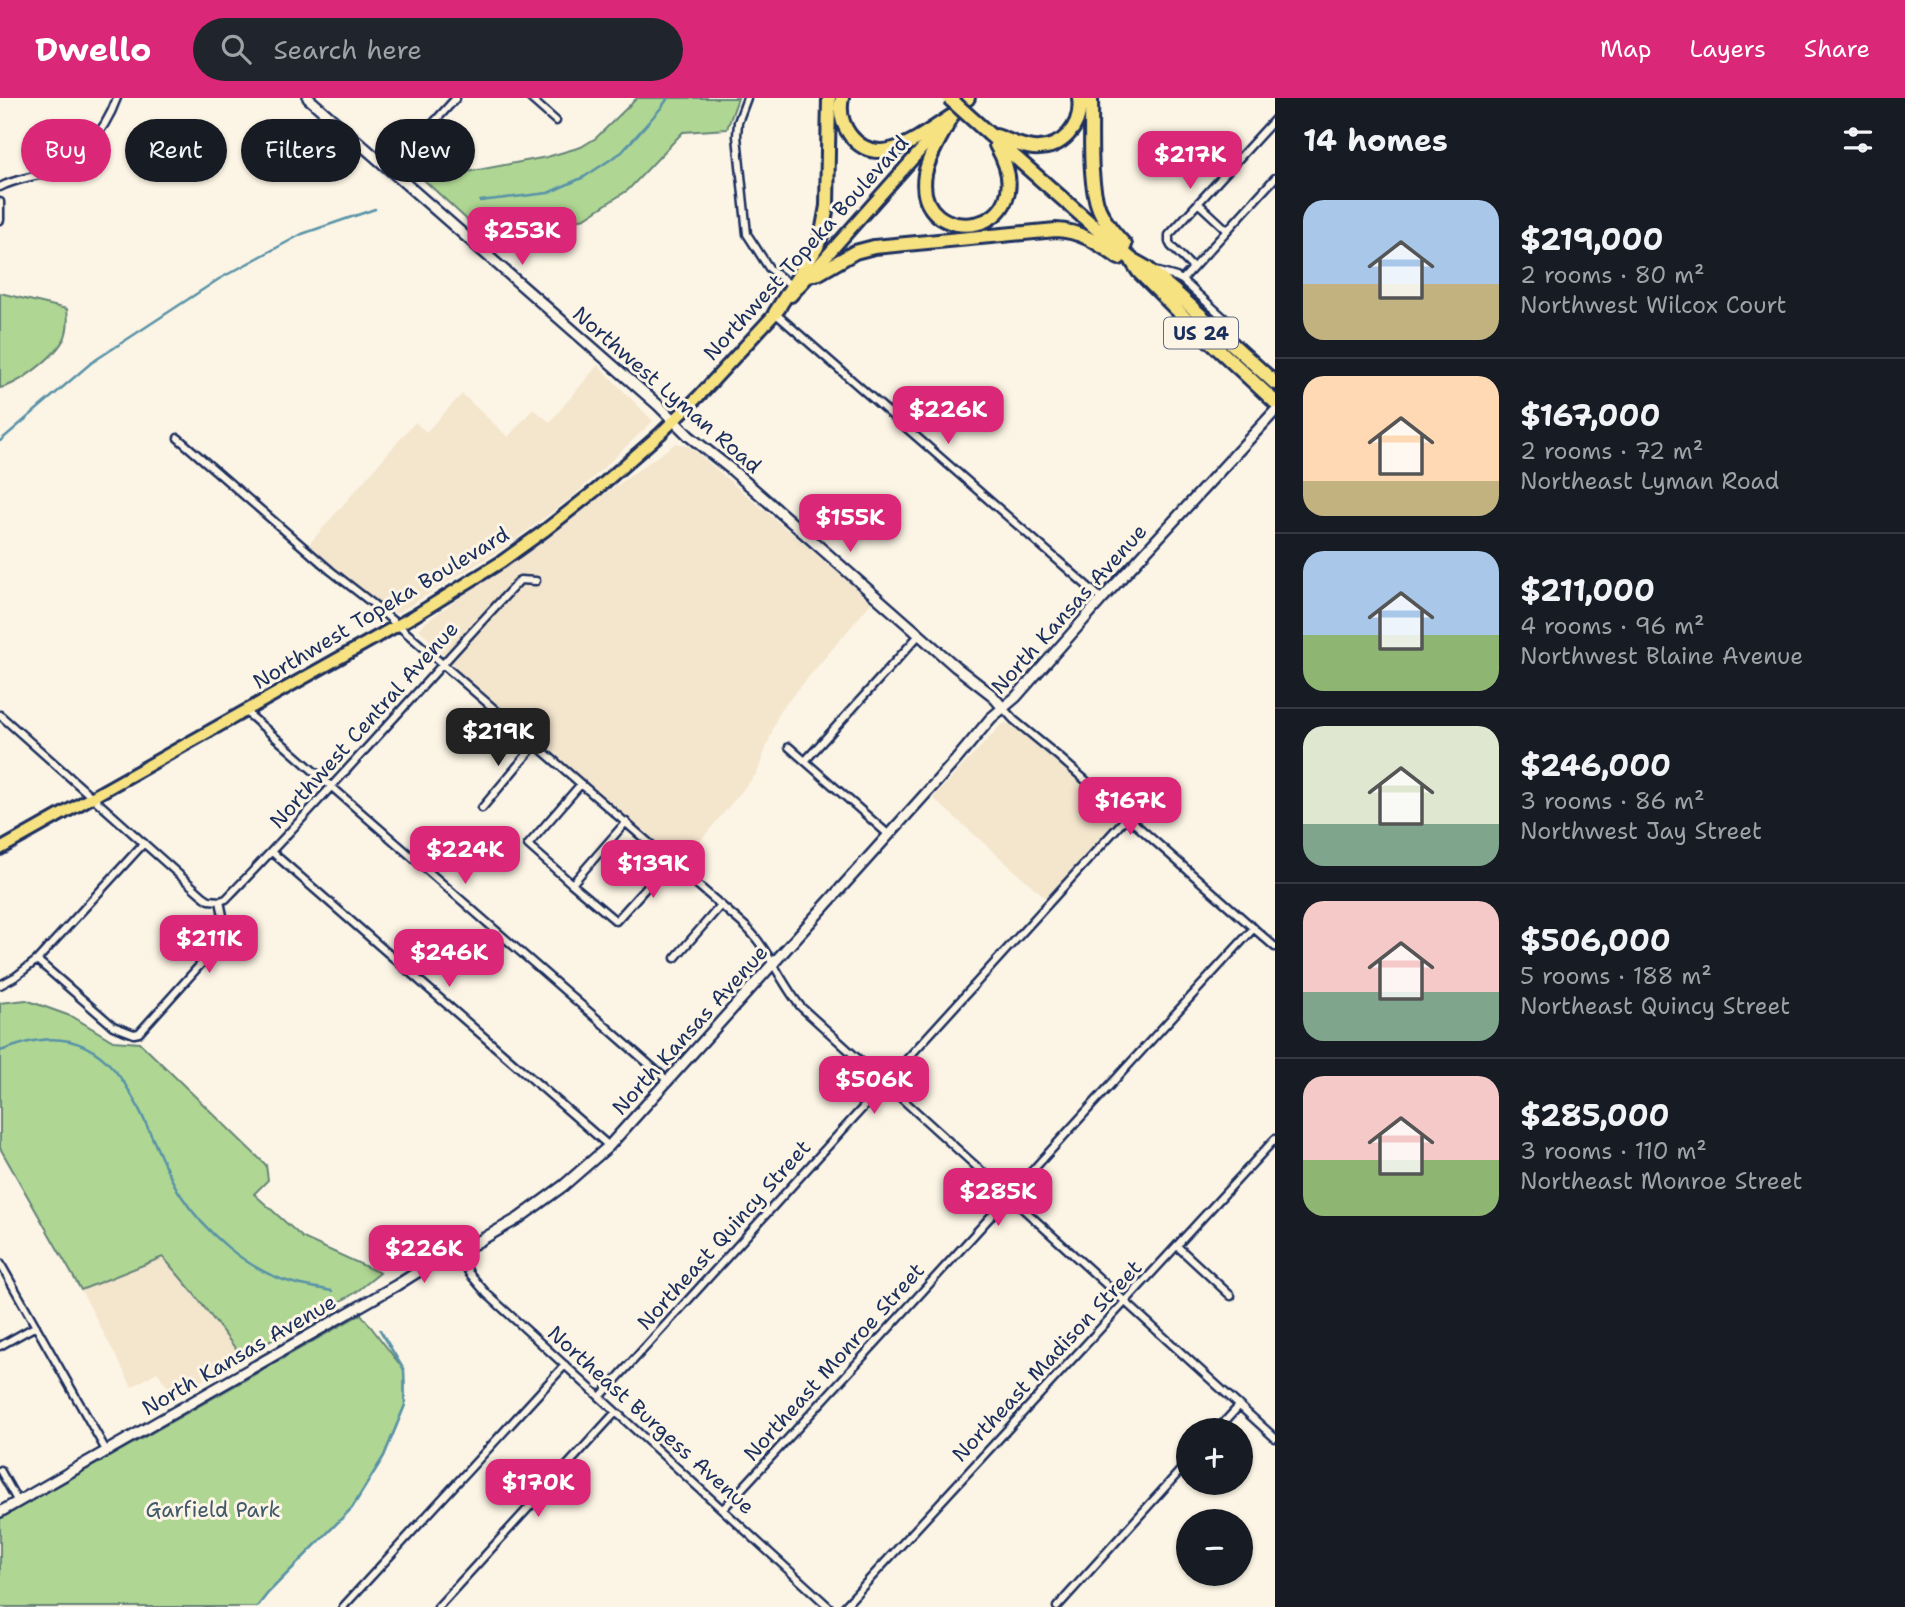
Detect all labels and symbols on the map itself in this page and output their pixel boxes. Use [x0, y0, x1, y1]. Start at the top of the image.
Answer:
street label: Northwest Topeka Boulevard [697, 129, 915, 367]
pin: $217K [1141, 132, 1239, 191]
pin: $253K [473, 208, 571, 267]
street label: Northwest Lyman Road [567, 300, 767, 480]
road number: US 24 [1164, 317, 1238, 348]
pin: $226K [899, 386, 997, 446]
pin: $155K [801, 494, 899, 554]
street label: North Kansas Avenue [985, 518, 1153, 700]
street label: Northwest Topeka Boulevard [248, 520, 514, 696]
street label: Northwest Central Avenue [263, 615, 465, 835]
pin: $219K [449, 708, 547, 768]
pin: $167K [1081, 778, 1179, 837]
pin: $224K [416, 826, 514, 886]
pin: $139K [604, 840, 702, 900]
pin: $211K [160, 916, 258, 975]
pin: $246K [400, 930, 498, 989]
street label: North Kansas Avenue [606, 939, 774, 1121]
pin: $506K [825, 1056, 923, 1116]
street label: Northeast Quincy Street [631, 1134, 817, 1336]
pin: $285K [949, 1168, 1047, 1228]
pin: $226K [375, 1226, 473, 1285]
street label: Northeast Madison Street [946, 1254, 1148, 1468]
street label: Northeast Monroe Street [737, 1257, 931, 1467]
street label: North Kansas Avenue [137, 1288, 341, 1422]
street label: Northeast Burgess Avenue [542, 1319, 760, 1521]
pin: $170K [489, 1460, 587, 1519]
park label: Garfield Park [145, 1496, 281, 1524]

